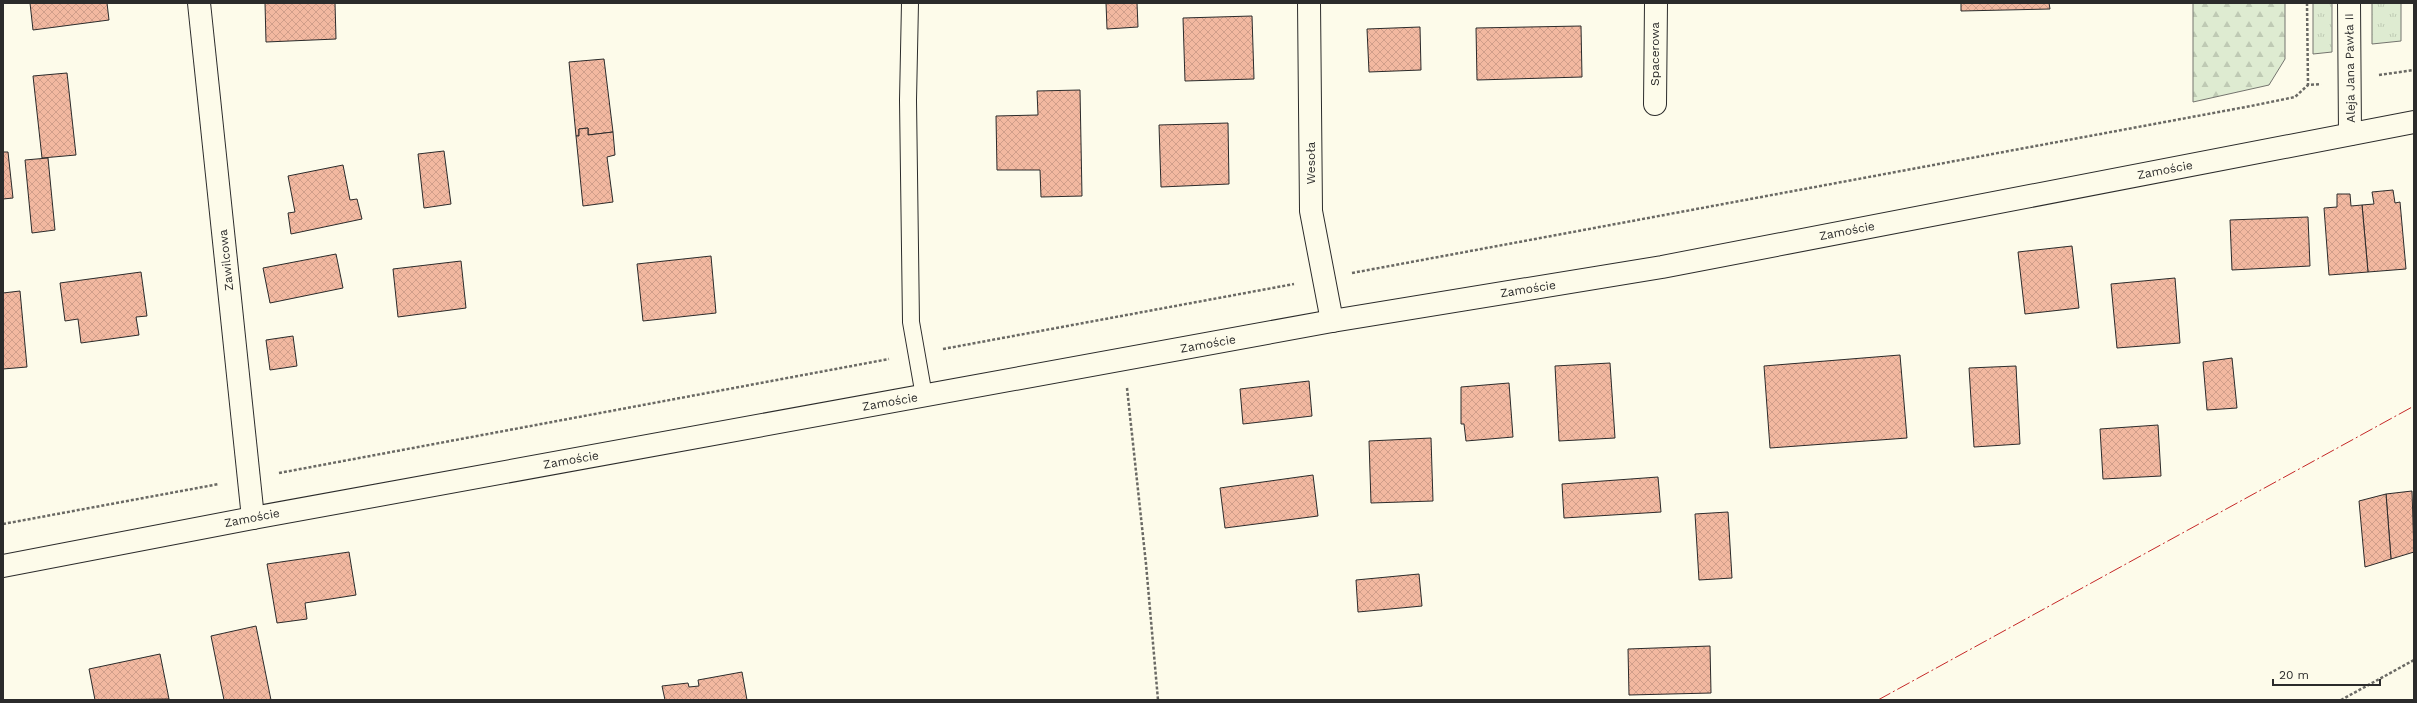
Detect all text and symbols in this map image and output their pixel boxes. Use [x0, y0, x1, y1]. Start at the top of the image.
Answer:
street label: Aleja Jana Pawła II [2342, 13, 2358, 123]
street label: Spacerowa [1648, 22, 1662, 86]
street label: Wesoła [1304, 141, 1318, 184]
street label: Zamoście [2136, 158, 2194, 182]
street label: Zamoście [1818, 219, 1876, 243]
street label: Zawilcowa [216, 228, 236, 291]
street label: Zamoście [1499, 278, 1557, 300]
street label: Zamoście [1179, 332, 1237, 356]
street label: Zamoście [861, 390, 919, 414]
street label: Zamoście [542, 448, 600, 472]
street label: Zamoście [223, 506, 281, 530]
scale bar [2273, 661, 2380, 687]
text: 20 m [2279, 668, 2309, 682]

